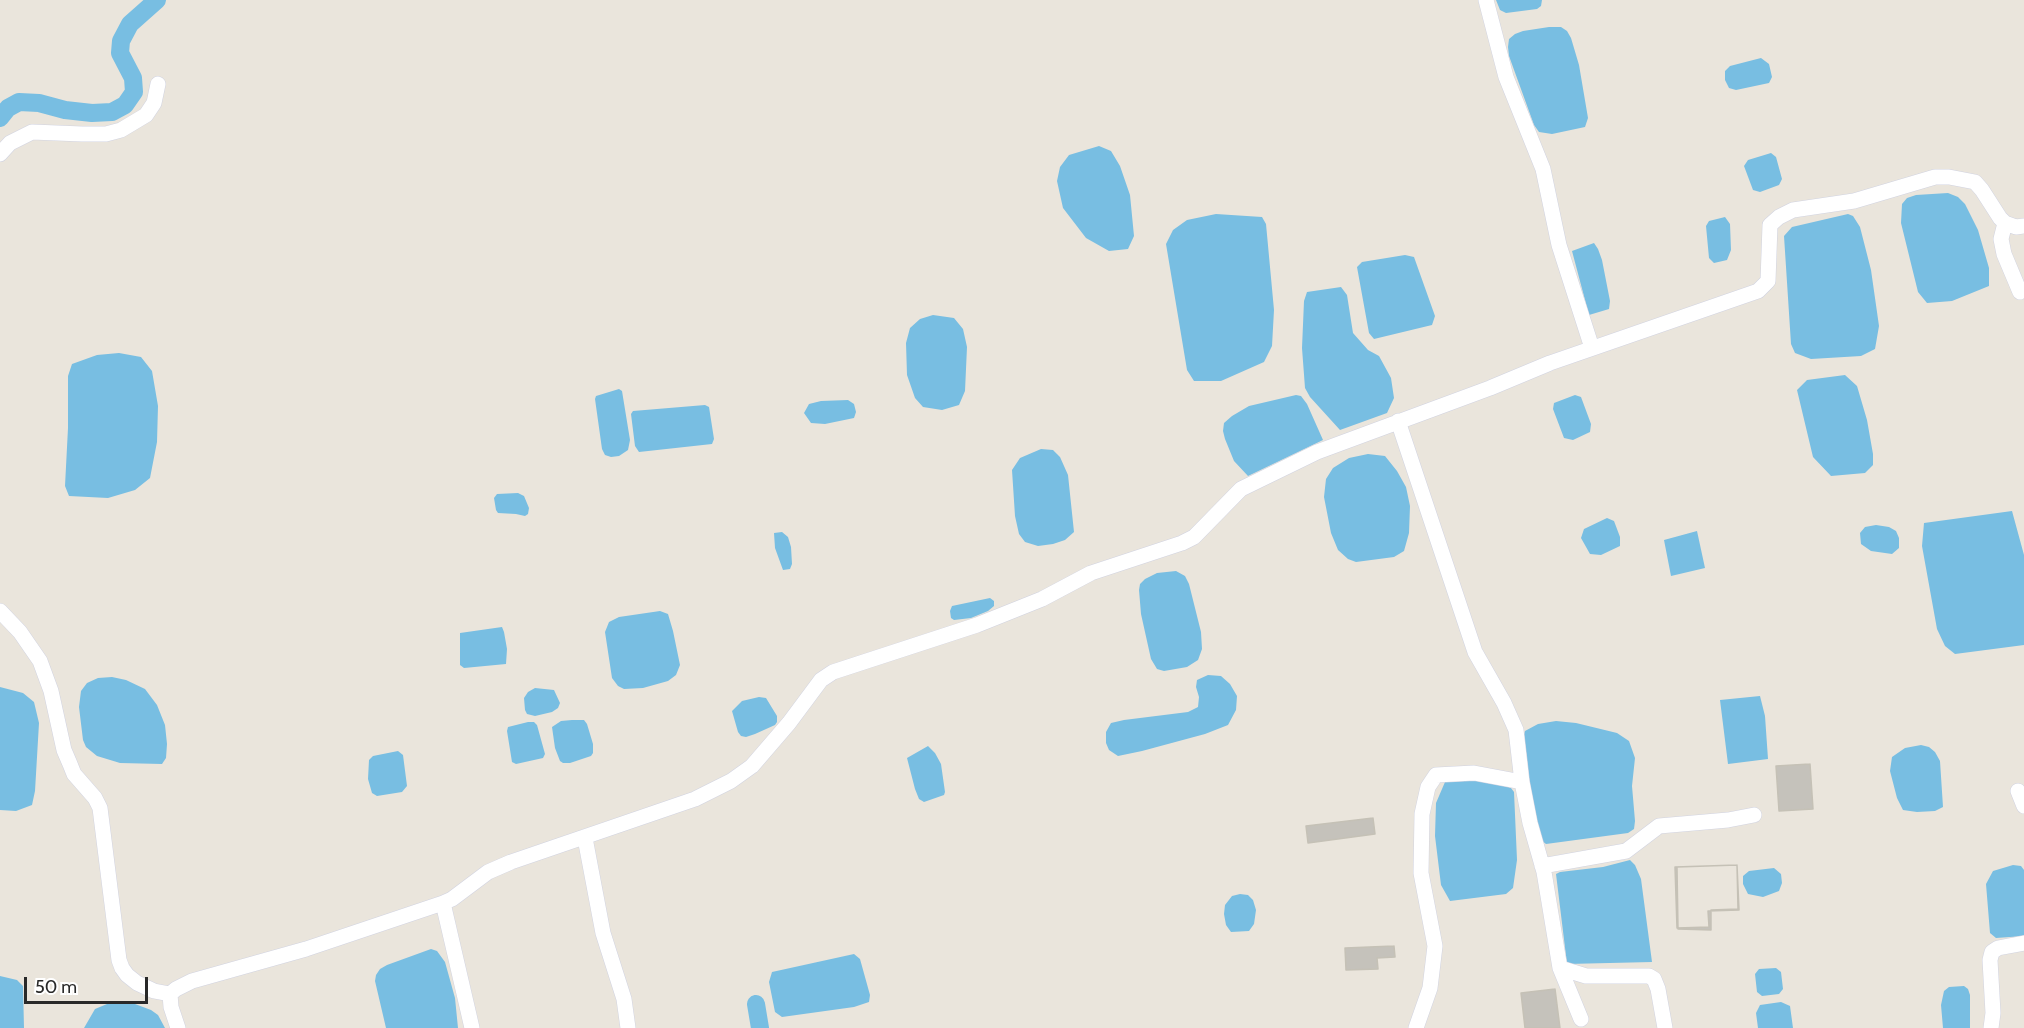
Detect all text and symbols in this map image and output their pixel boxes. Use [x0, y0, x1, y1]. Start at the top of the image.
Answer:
scale bar [27, 965, 152, 1003]
text: 50 m [35, 976, 77, 998]

